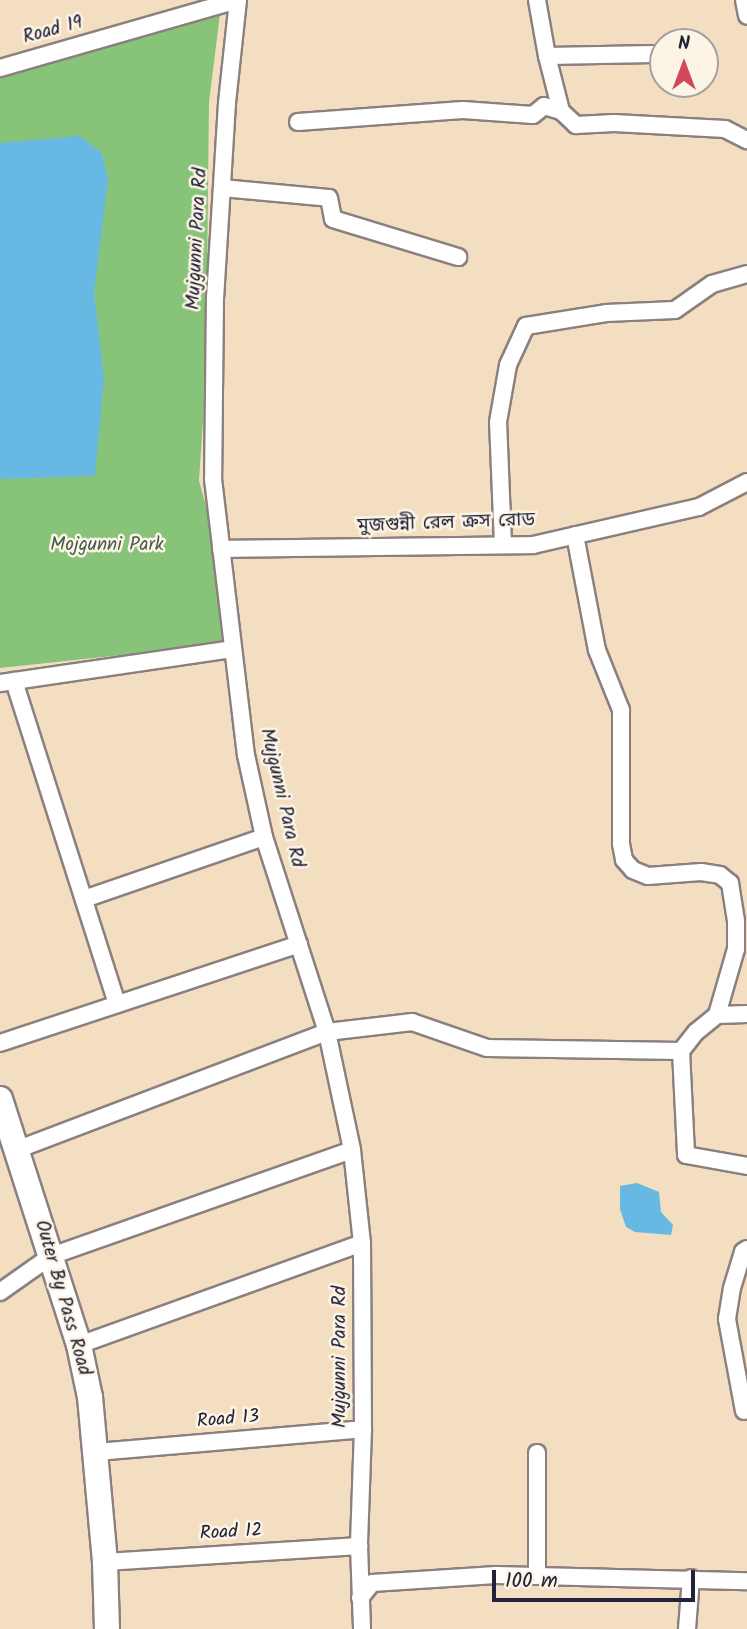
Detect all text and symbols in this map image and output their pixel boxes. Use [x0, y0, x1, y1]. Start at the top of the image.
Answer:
street label: Road 19 [21, 12, 85, 50]
north arrow [649, 28, 719, 98]
text: N [678, 29, 690, 59]
street label: Mujgunni Para Rd [183, 167, 213, 311]
street label: মুজগুন্নী রেল ক্রস রোড [357, 510, 535, 538]
park label: Mojgunni Park [50, 535, 164, 557]
street label: Mujgunni Para Rd [254, 726, 308, 870]
street label: Outer By Pass Road [29, 1218, 95, 1378]
street label: Mujgunni Para Rd [330, 1286, 352, 1428]
street label: Road 13 [196, 1406, 260, 1434]
street label: Road 12 [199, 1520, 263, 1546]
scale bar [495, 1556, 698, 1600]
text: 100 m [505, 1565, 558, 1598]

